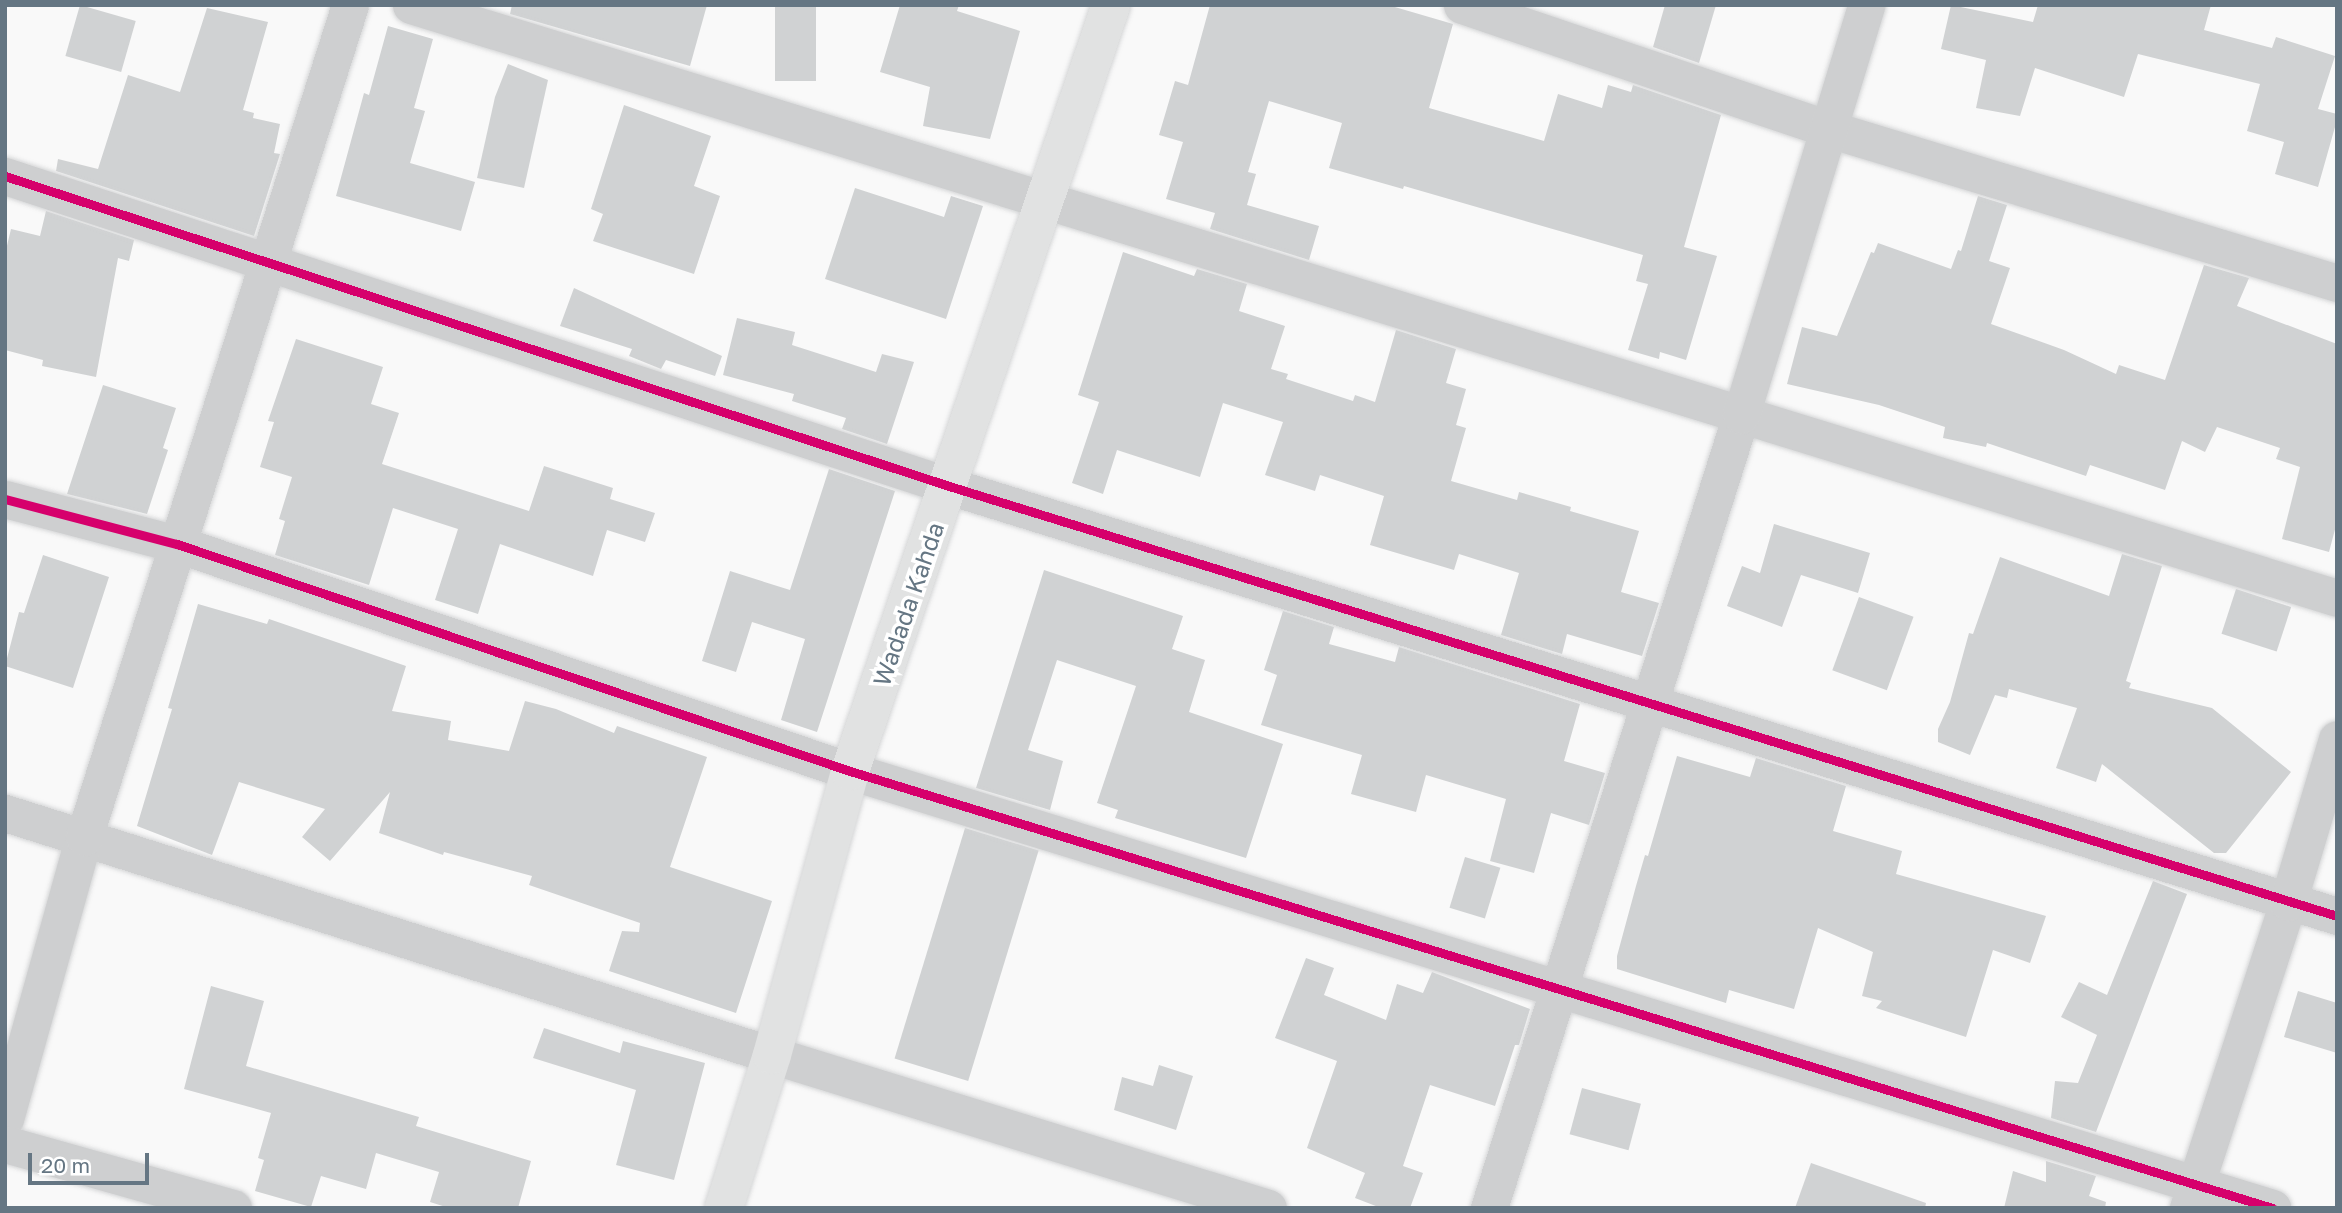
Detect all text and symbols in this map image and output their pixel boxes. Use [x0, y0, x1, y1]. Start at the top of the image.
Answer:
street label: Wadada Kahda [867, 518, 949, 690]
scale bar [32, 1140, 152, 1184]
text: 20 m [41, 1152, 90, 1178]

